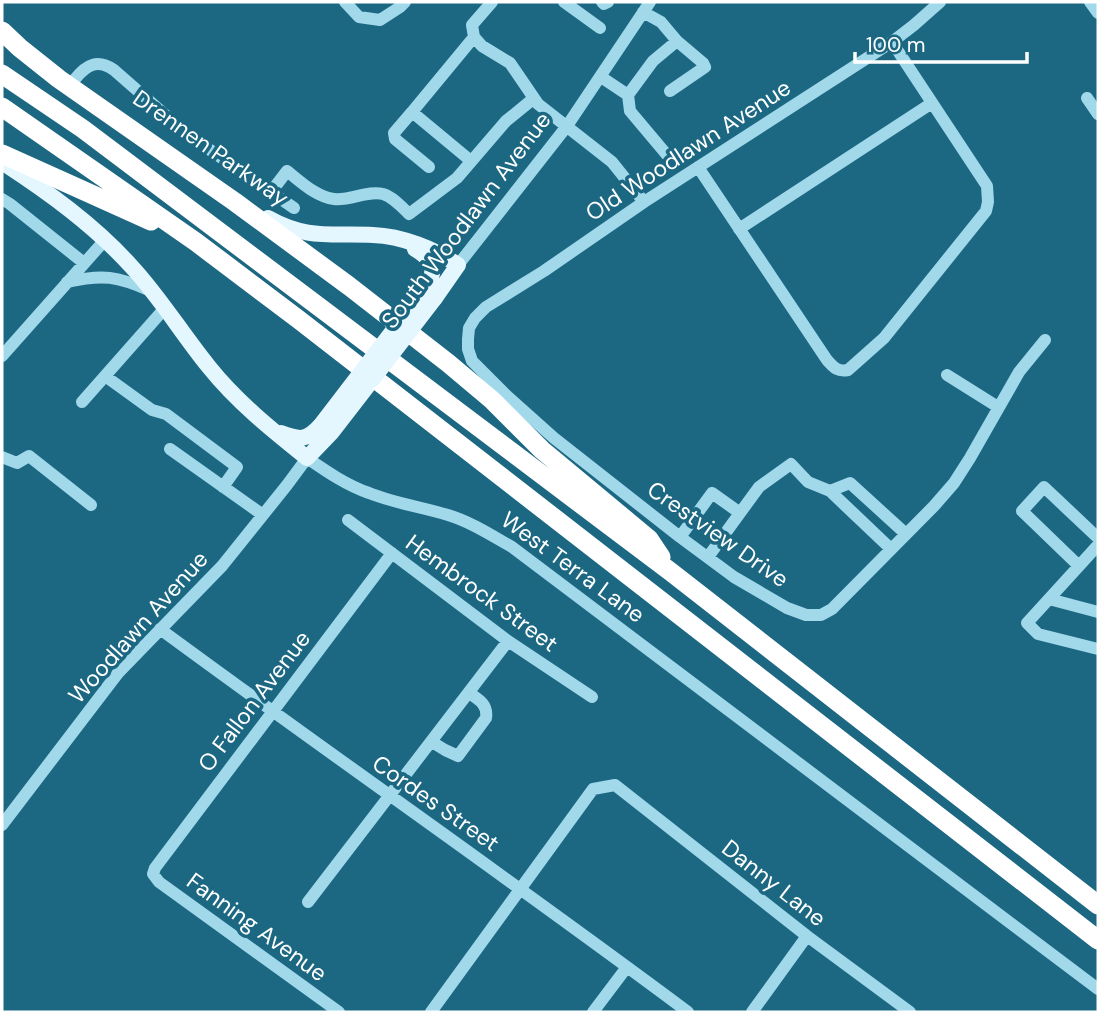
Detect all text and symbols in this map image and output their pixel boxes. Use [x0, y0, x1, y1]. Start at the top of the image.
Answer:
scale bar [855, 21, 1026, 65]
text: 100 m [866, 31, 926, 59]
street label: Old Woodlawn Avenue [580, 72, 796, 228]
street label: Drennen Parkway [127, 83, 295, 213]
street label: South Woodlawn Avenue [375, 106, 557, 334]
street label: Crestview Drive [641, 474, 795, 594]
street label: West Terra Lane [495, 505, 651, 629]
street label: Hembrock Street [400, 528, 564, 658]
street label: Woodlawn Avenue [62, 544, 214, 710]
street label: O Fallon Avenue [191, 624, 317, 778]
street label: Cordes Street [367, 748, 505, 858]
street label: Danny Lane [716, 833, 832, 933]
street label: Fanning Avenue [181, 866, 333, 988]

